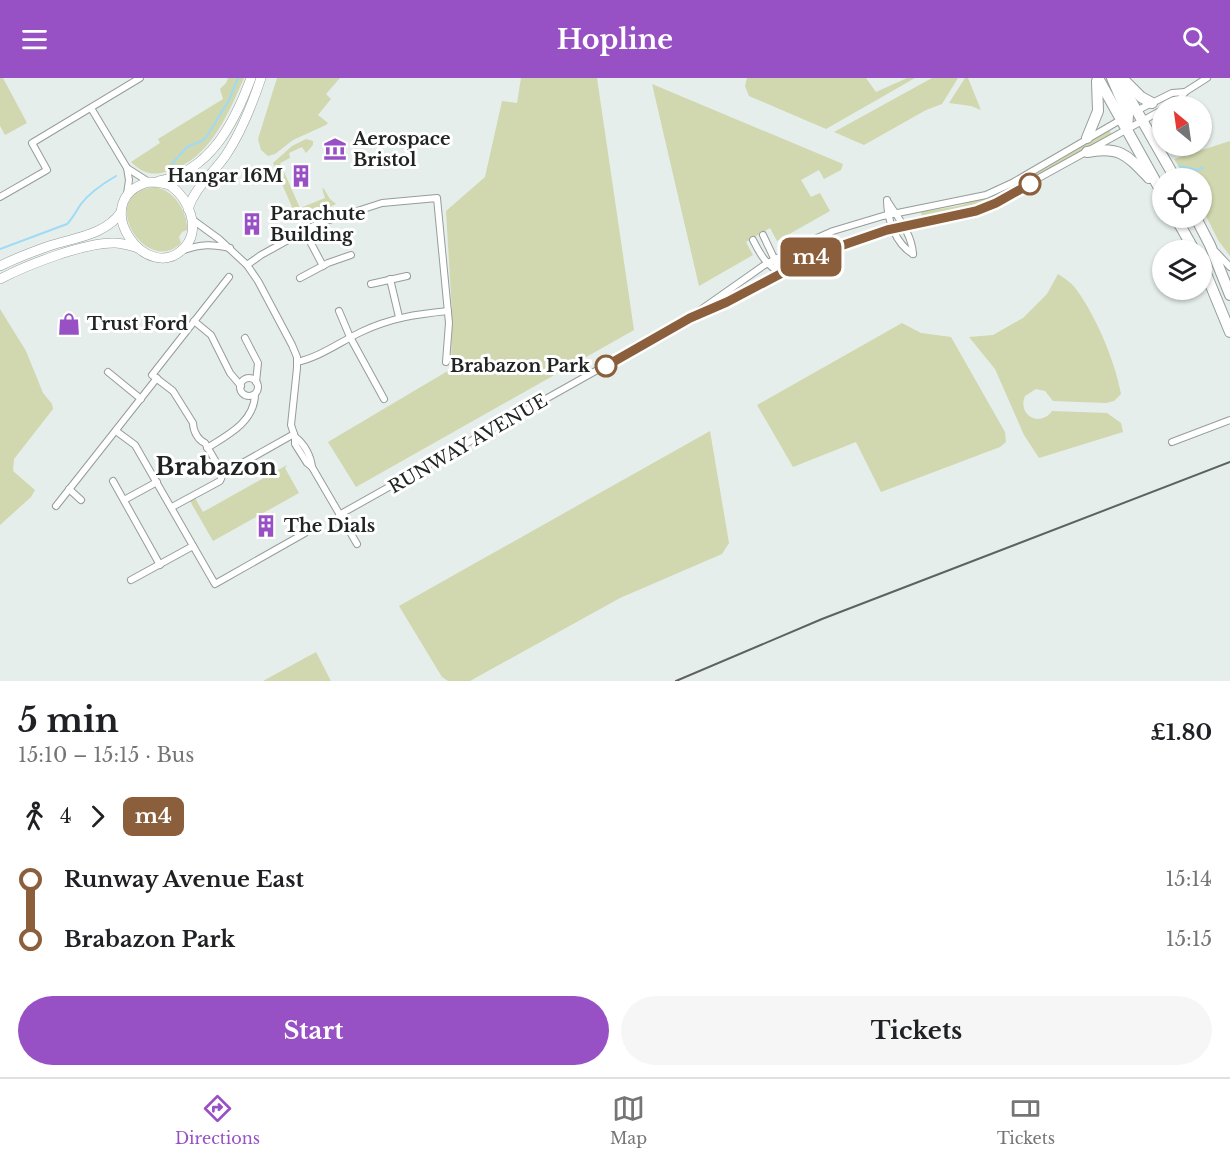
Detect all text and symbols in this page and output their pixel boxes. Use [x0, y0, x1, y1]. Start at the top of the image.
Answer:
icon: menu [18, 23, 51, 56]
text: Hopline [557, 23, 673, 56]
icon: search [1179, 23, 1212, 56]
north arrow [1152, 96, 1212, 156]
map controls [1152, 96, 1212, 300]
place label: Aerospace Bristol [352, 128, 451, 171]
museum icon: Aerospace Bristol [322, 136, 348, 162]
building icon: Hangar 16M [288, 163, 314, 189]
place label: Hangar 16M [167, 165, 283, 187]
button: locate [1152, 168, 1212, 228]
unlabelled marker [1019, 173, 1041, 195]
place label: Parachute Building [270, 203, 366, 246]
building icon: Parachute Building [239, 211, 265, 237]
line badge: m4 [784, 238, 838, 276]
button: layers [1152, 240, 1212, 300]
text: m4 [792, 244, 830, 270]
shop icon: Trust Ford [56, 311, 82, 337]
place label: Trust Ford [87, 313, 189, 335]
place label: Brabazon Park [450, 355, 591, 377]
marker: Brabazon Park [595, 355, 617, 377]
street label: RUNWAY AVENUE [385, 390, 551, 498]
district label: Brabazon [155, 452, 277, 481]
building icon: The Dials [253, 513, 279, 539]
place label: The Dials [284, 515, 375, 537]
text: 5 min [18, 700, 119, 741]
text: £1.80 [1151, 719, 1212, 746]
text: 15:10 – 15:15 · Bus [18, 743, 194, 767]
icon: walk [18, 800, 51, 833]
icon: forward [81, 800, 114, 833]
text: m4 [135, 803, 172, 829]
text: 4 [60, 804, 72, 828]
text: Runway Avenue East [64, 866, 304, 893]
text: 15:14 [1165, 867, 1212, 891]
text: Brabazon Park [64, 926, 235, 953]
text: 15:15 [1166, 927, 1212, 951]
button: Start [18, 996, 609, 1065]
button: Tickets [621, 996, 1212, 1065]
tab: Directions [175, 1092, 260, 1148]
tab: Map [610, 1092, 647, 1148]
tab: Tickets [997, 1092, 1055, 1148]

